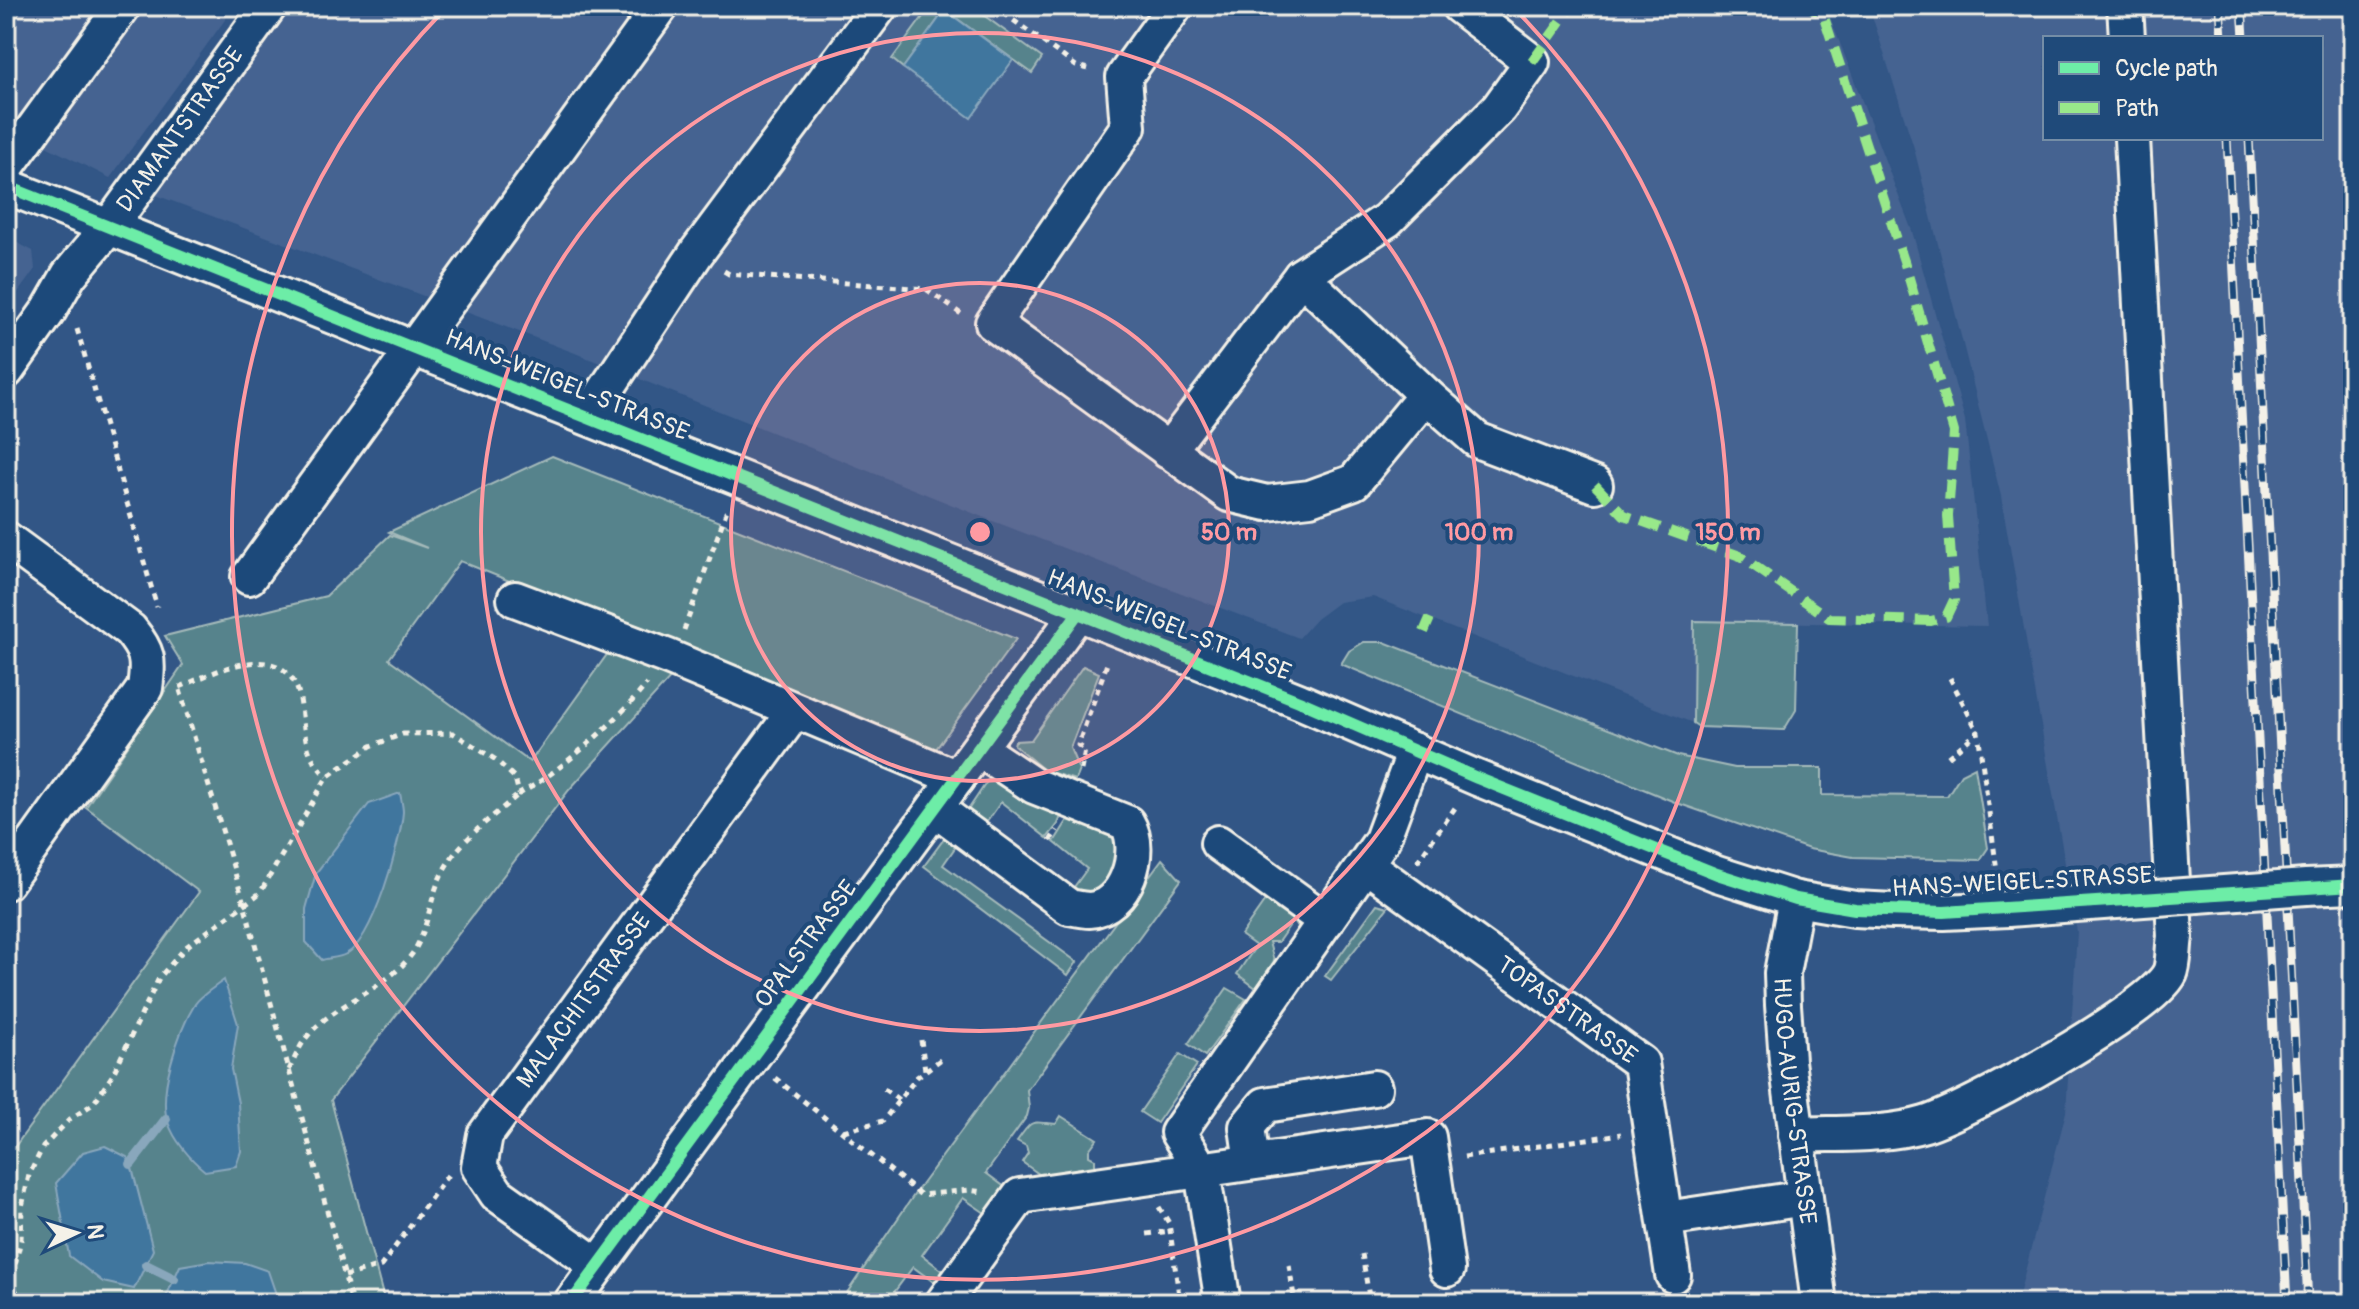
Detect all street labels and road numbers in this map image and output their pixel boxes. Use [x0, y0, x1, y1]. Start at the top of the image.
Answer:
street label: DIAMANTSTRASSE [110, 41, 249, 218]
street label: HANS-WEIGEL-STRASSE [441, 323, 693, 447]
street label: HANS-WEIGEL-STRASSE [1043, 563, 1295, 687]
street label: HANS-WEIGEL-STRASSE [1891, 861, 2153, 903]
street label: OPALSTRASSE [749, 874, 863, 1014]
street label: MALACHITSTRASSE [510, 907, 657, 1093]
street label: TOPASSTRASSE [1491, 950, 1643, 1070]
street label: HUGO-AURIG-STRASSE [1768, 977, 1823, 1226]

